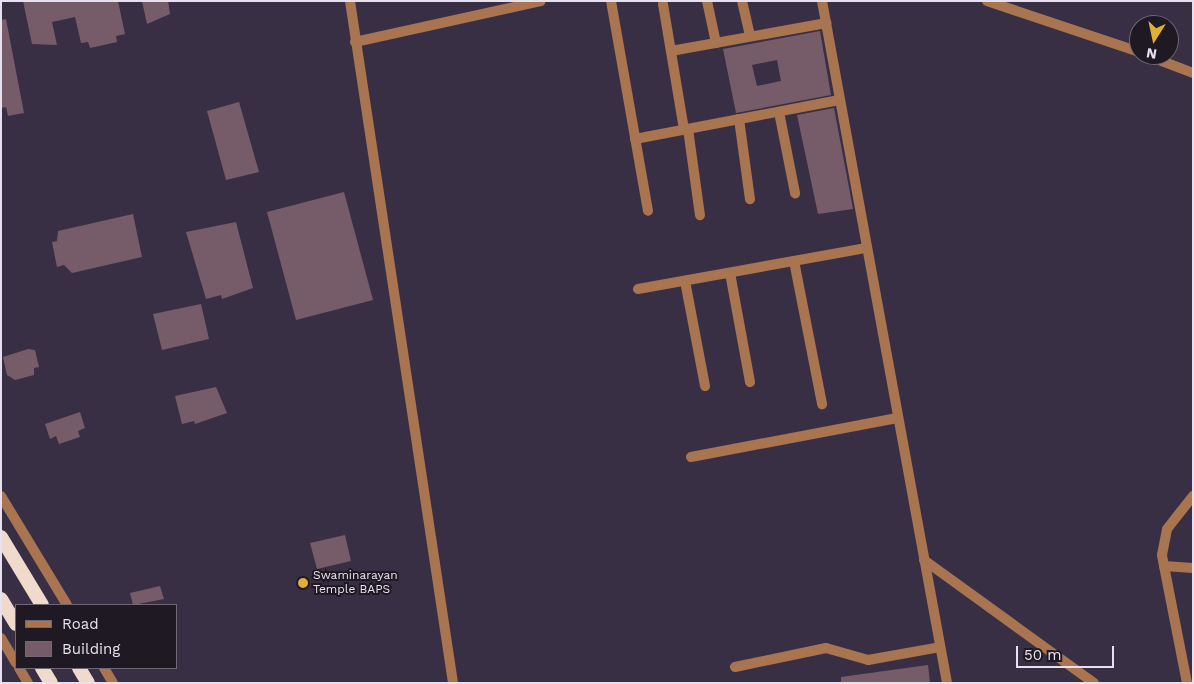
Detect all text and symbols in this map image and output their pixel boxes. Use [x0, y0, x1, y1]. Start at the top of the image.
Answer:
north arrow [1129, 15, 1179, 65]
text: N [1145, 45, 1158, 63]
place label: Swaminarayan Temple BAPS [313, 569, 398, 597]
marker: Swaminarayan Temple BAPS [297, 577, 309, 589]
legend [15, 604, 178, 669]
text: Road [62, 615, 99, 633]
scale bar [1019, 636, 1116, 668]
text: Building [62, 640, 120, 658]
text: 50 m [1024, 646, 1061, 664]

